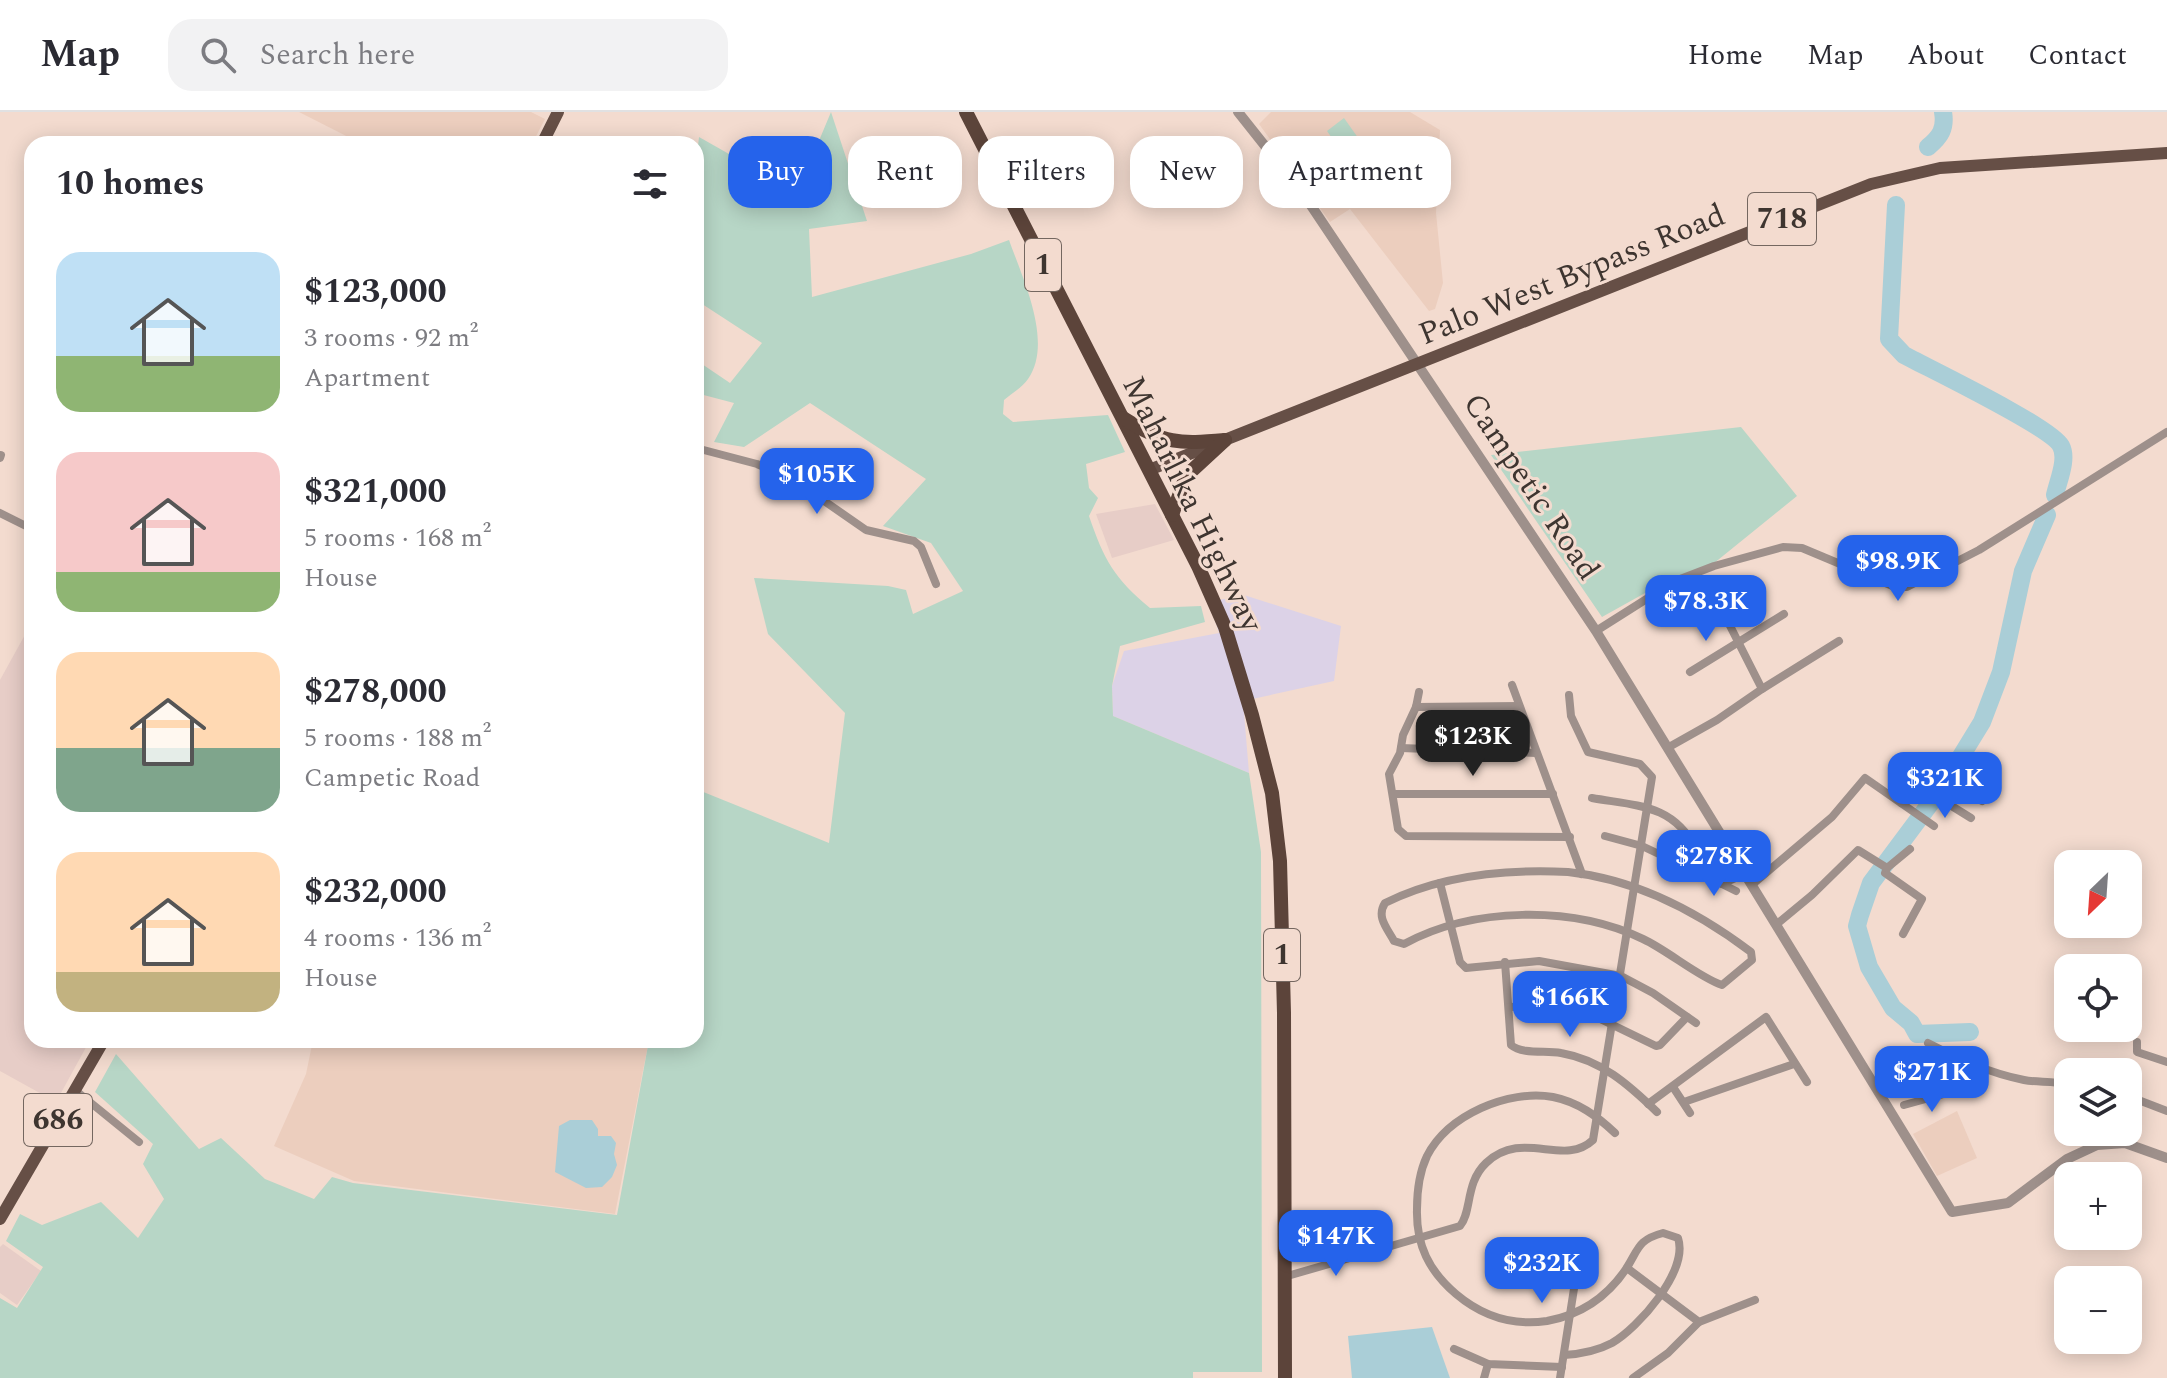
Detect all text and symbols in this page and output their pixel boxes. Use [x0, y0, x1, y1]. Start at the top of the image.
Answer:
search box [168, 19, 728, 91]
text: Map [40, 26, 120, 84]
text: Search here [260, 32, 415, 78]
icon: search [196, 33, 240, 77]
text: Home [1687, 34, 1763, 77]
text: Map [1807, 34, 1863, 77]
text: About [1907, 34, 1984, 77]
text: Contact [2028, 34, 2127, 77]
chip: Buy [728, 136, 832, 208]
chip: Rent [848, 136, 962, 208]
chip: Filters [978, 136, 1114, 208]
chip: New [1130, 136, 1243, 208]
chip: Apartment [1259, 136, 1451, 208]
text: 10 homes [56, 158, 205, 210]
icon: filters [628, 162, 672, 206]
street label: Palo West Bypass Road [1411, 191, 1733, 359]
road number: 718 [1748, 193, 1816, 245]
road number: 1 [1025, 239, 1061, 291]
text: $123,000 [304, 266, 447, 318]
icon: home [120, 284, 216, 380]
text: 3 rooms · 92 m² [304, 318, 478, 358]
text: Apartment [304, 358, 430, 398]
street label: Maharlika Highway [1109, 368, 1276, 642]
street label: Campetic Road [1450, 383, 1612, 591]
pin: $105K [761, 448, 873, 516]
text: $105K [778, 454, 856, 494]
text: $321,000 [304, 466, 447, 518]
icon: home [120, 484, 216, 580]
text: 5 rooms · 168 m² [304, 518, 491, 558]
pin: $98.9K [1833, 535, 1963, 603]
text: $98.9K [1855, 541, 1941, 581]
text: House [304, 558, 378, 598]
pin: $78.3K [1641, 575, 1771, 643]
text: $78.3K [1663, 581, 1749, 621]
text: $278,000 [304, 666, 447, 718]
icon: home [120, 684, 216, 780]
pin: $123K [1417, 710, 1529, 778]
text: $123K [1434, 716, 1512, 756]
text: 5 rooms · 188 m² [304, 718, 491, 758]
pin: $321K [1889, 752, 2001, 820]
text: Campetic Road [304, 758, 480, 798]
text: $321K [1906, 758, 1984, 798]
pin: $278K [1658, 830, 1770, 898]
text: $278K [1675, 836, 1753, 876]
north arrow [2054, 850, 2142, 938]
map controls [2054, 850, 2142, 1354]
text: $232,000 [304, 866, 447, 918]
icon: home [120, 884, 216, 980]
text: 4 rooms · 136 m² [304, 918, 491, 958]
road number: 1 [1264, 929, 1300, 981]
button: locate [2054, 954, 2142, 1042]
text: House [304, 958, 378, 998]
pin: $166K [1514, 971, 1626, 1039]
text: $166K [1531, 977, 1609, 1017]
pin: $271K [1876, 1046, 1988, 1114]
text: $271K [1893, 1052, 1971, 1092]
button: layers [2054, 1058, 2142, 1146]
road number: 686 [24, 1094, 92, 1146]
button: + [2054, 1162, 2142, 1250]
pin: $147K [1280, 1210, 1392, 1278]
text: $147K [1297, 1216, 1375, 1256]
pin: $232K [1486, 1237, 1598, 1305]
text: $232K [1503, 1243, 1581, 1283]
button: − [2054, 1266, 2142, 1354]

